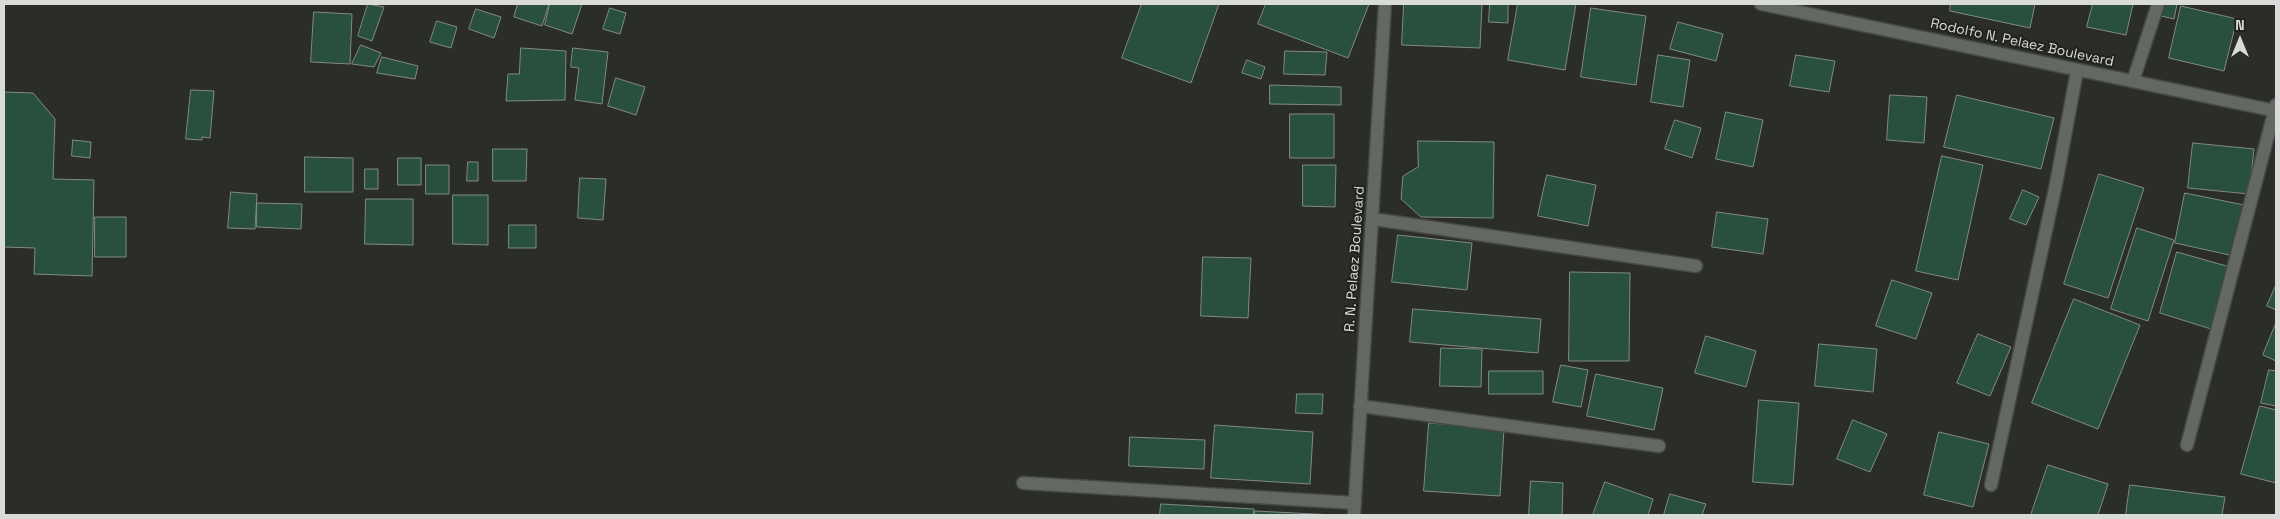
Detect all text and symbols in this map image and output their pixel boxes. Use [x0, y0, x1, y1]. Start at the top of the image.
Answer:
street label: Rodolfo N. Pelaez Boulevard [1929, 15, 2115, 71]
north arrow [2215, 15, 2265, 65]
text: N [2235, 16, 2245, 34]
street label: R. N. Pelaez Boulevard [1342, 185, 1368, 333]

